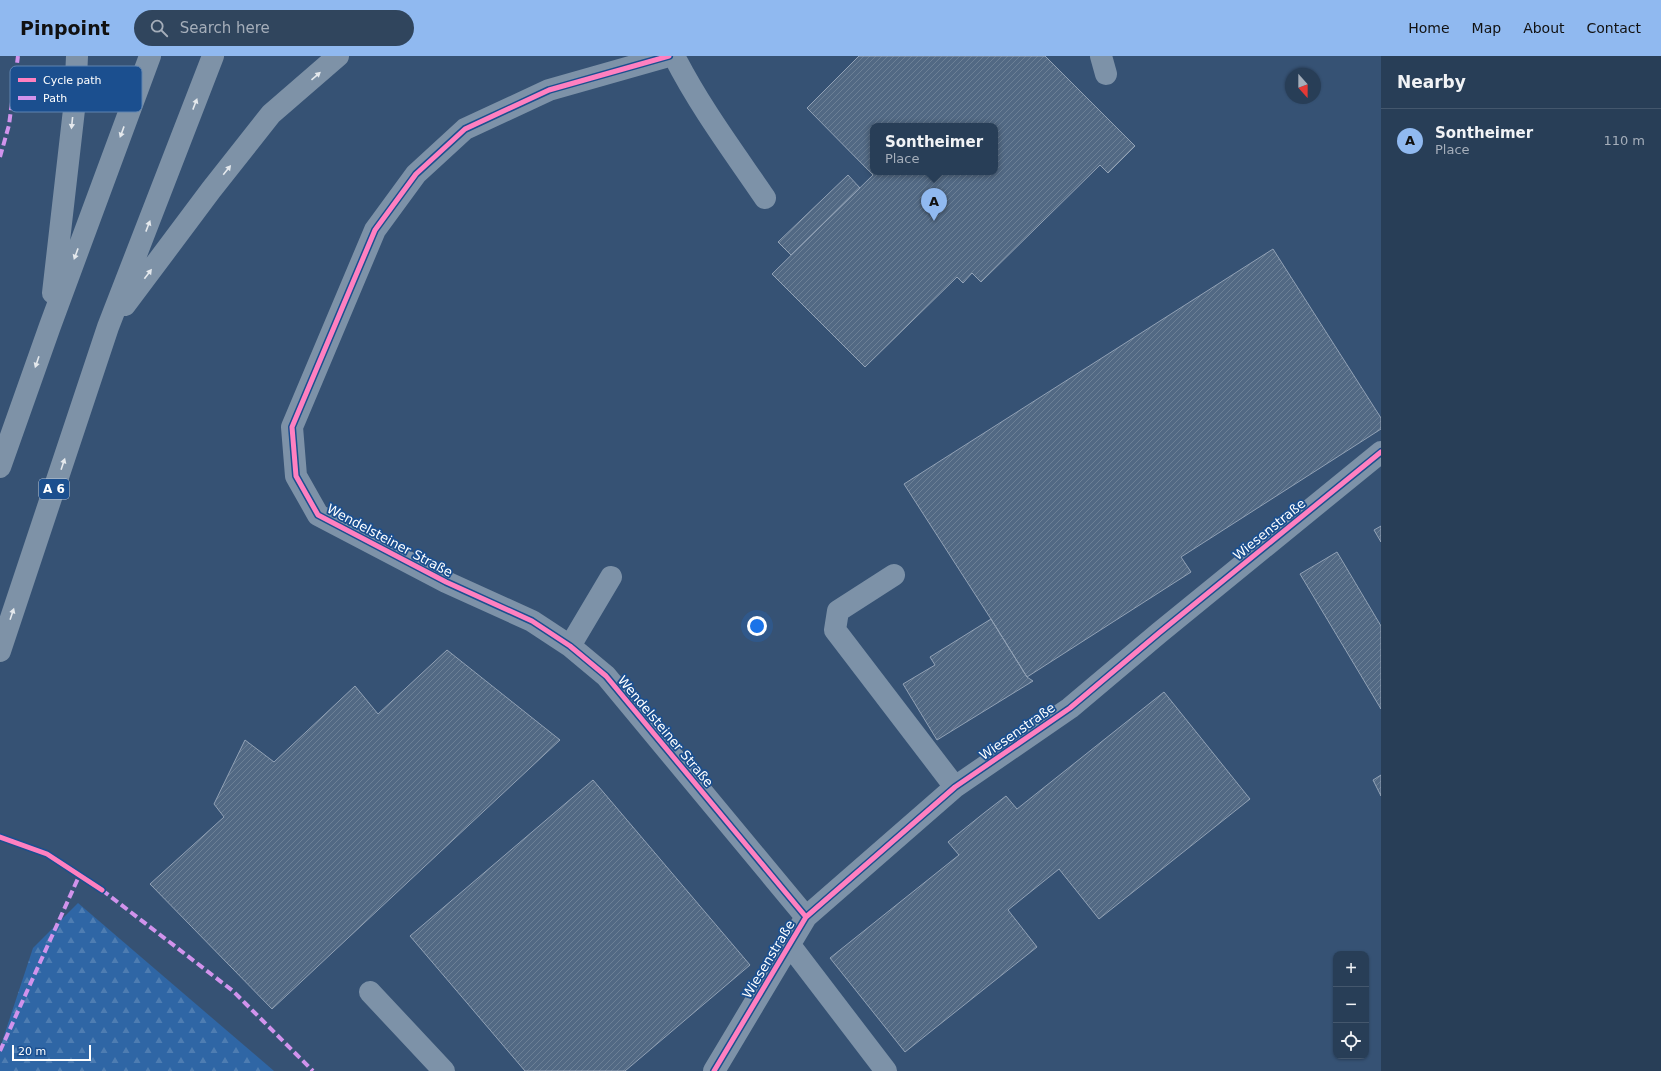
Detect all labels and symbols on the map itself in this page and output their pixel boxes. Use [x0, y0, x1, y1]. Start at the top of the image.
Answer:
legend [10, 66, 142, 112]
north arrow [1285, 68, 1321, 104]
one-way arrow [310, 71, 321, 80]
text: Cycle path [43, 74, 102, 87]
text: Path [43, 92, 67, 105]
one-way arrow [192, 98, 198, 110]
one-way arrow [69, 117, 76, 129]
one-way arrow [118, 126, 124, 138]
one-way arrow [223, 164, 231, 175]
pin: A [921, 188, 947, 221]
one-way arrow [145, 219, 151, 231]
one-way arrow [73, 248, 79, 260]
one-way arrow [144, 268, 153, 279]
one-way arrow [33, 357, 39, 369]
one-way arrow [60, 458, 66, 470]
road number: A 6 [39, 479, 69, 499]
street label: Wiesenstraße [1230, 496, 1308, 563]
street label: Wendelsteiner Straße [324, 501, 455, 580]
one-way arrow [10, 607, 16, 619]
your location [747, 616, 767, 636]
street label: Wendelsteiner Straße [615, 673, 716, 790]
street label: Wiesenstraße [977, 700, 1058, 763]
street label: Wiesenstraße [739, 917, 798, 1001]
scale bar [12, 1043, 91, 1062]

